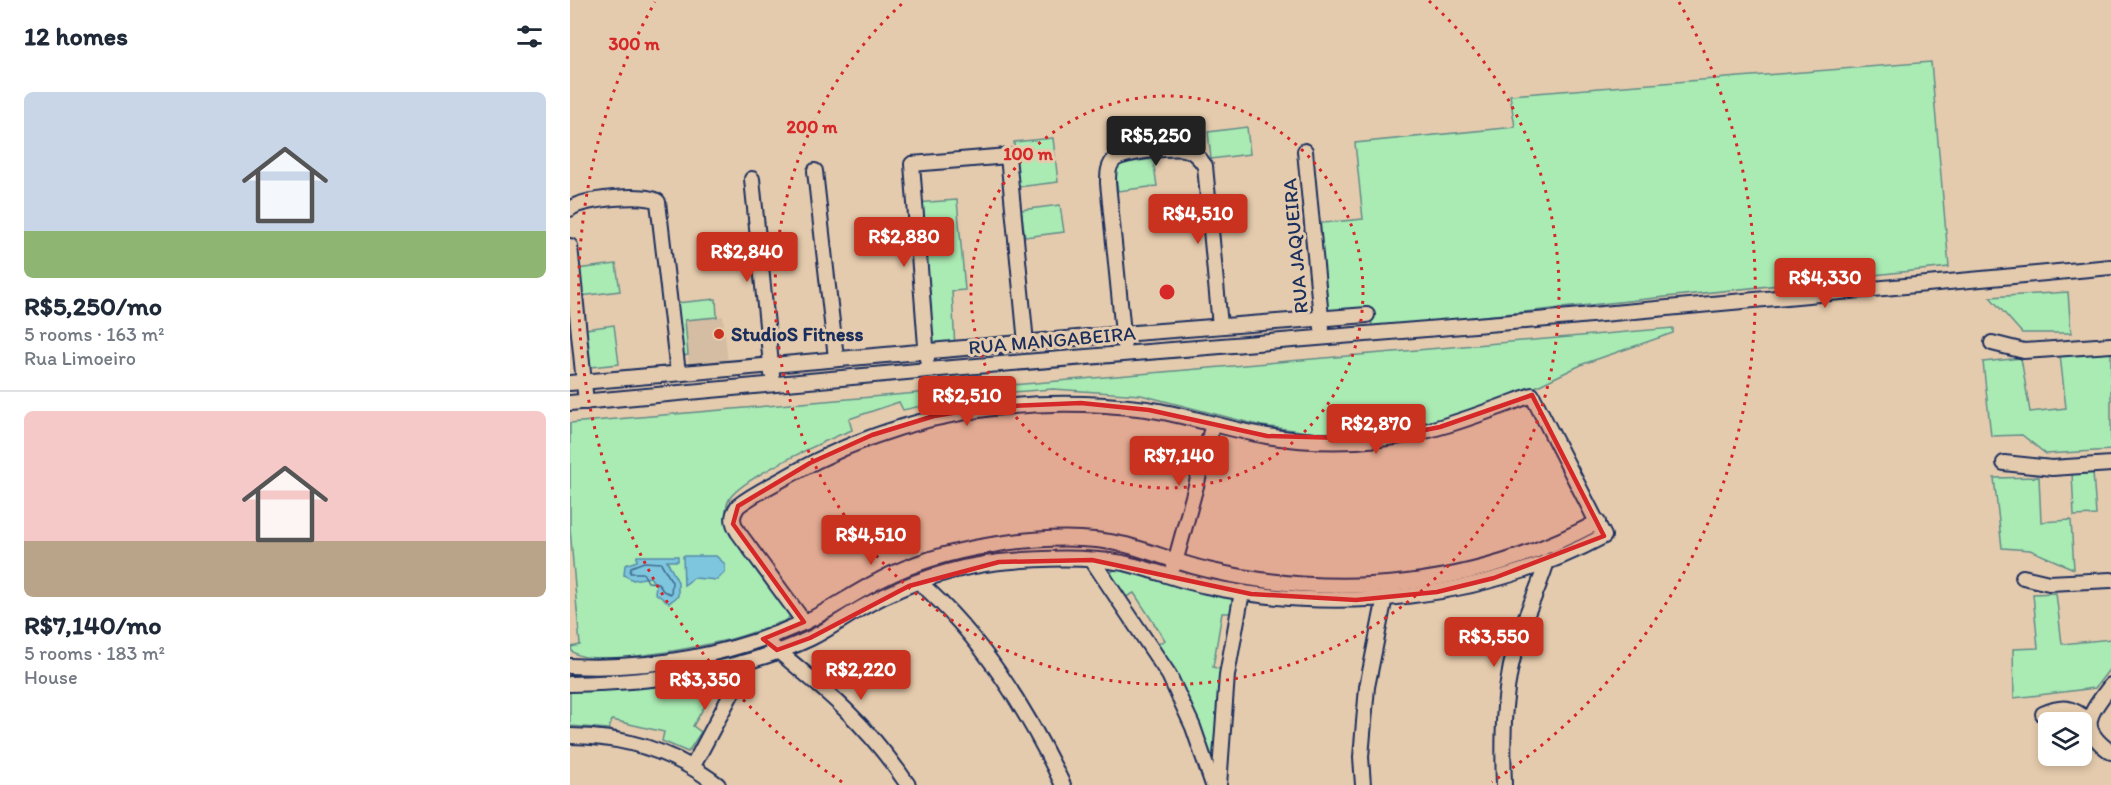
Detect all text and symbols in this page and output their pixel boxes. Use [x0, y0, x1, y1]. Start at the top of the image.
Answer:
text: 12 homes [24, 20, 128, 52]
icon: filters [513, 20, 546, 53]
text: 300 m [608, 33, 660, 55]
text: 200 m [787, 116, 838, 138]
pin: R$5,250 [1101, 116, 1211, 167]
text: R$5,250 [1121, 123, 1191, 147]
icon: home [231, 131, 339, 239]
text: 100 m [1003, 143, 1054, 165]
street label: RUA JAQUEIRA [1277, 177, 1313, 315]
pin: R$4,510 [1143, 194, 1253, 245]
text: R$4,510 [1162, 201, 1234, 225]
pin: R$2,880 [849, 217, 959, 268]
text: R$2,880 [868, 224, 940, 248]
pin: R$2,840 [692, 232, 802, 283]
text: R$2,840 [711, 239, 783, 263]
pin: R$4,330 [1770, 258, 1880, 309]
text: R$4,330 [1788, 265, 1862, 289]
centre of rings [1157, 282, 1177, 302]
text: R$5,250/mo [24, 290, 162, 322]
street label: RUA MANGABEIRA [967, 321, 1137, 359]
text: 5 rooms · 163 m² [24, 322, 165, 346]
place label: StudioS Fitness [731, 322, 863, 346]
marker: StudioS Fitness [712, 327, 726, 341]
text: Rua Limoeiro [24, 346, 136, 370]
pin: R$2,510 [912, 376, 1022, 427]
text: R$2,510 [932, 383, 1002, 407]
pin: R$2,870 [1321, 404, 1431, 455]
text: R$2,870 [1341, 411, 1411, 435]
pin: R$7,140 [1124, 436, 1234, 487]
text: R$7,140 [1144, 443, 1214, 467]
icon: home [231, 450, 339, 558]
pin: R$4,510 [816, 515, 926, 566]
text: R$4,510 [835, 522, 907, 546]
text: R$7,140/mo [24, 609, 162, 641]
pin: R$3,550 [1439, 617, 1549, 668]
text: R$3,550 [1458, 624, 1530, 648]
text: 5 rooms · 183 m² [24, 641, 165, 665]
pin: R$2,220 [806, 650, 916, 701]
text: R$2,220 [826, 657, 896, 681]
pin: R$3,350 [650, 660, 760, 711]
text: House [24, 665, 78, 689]
text: R$3,350 [669, 667, 741, 691]
map controls [2038, 712, 2092, 766]
button: layers [2038, 712, 2092, 766]

